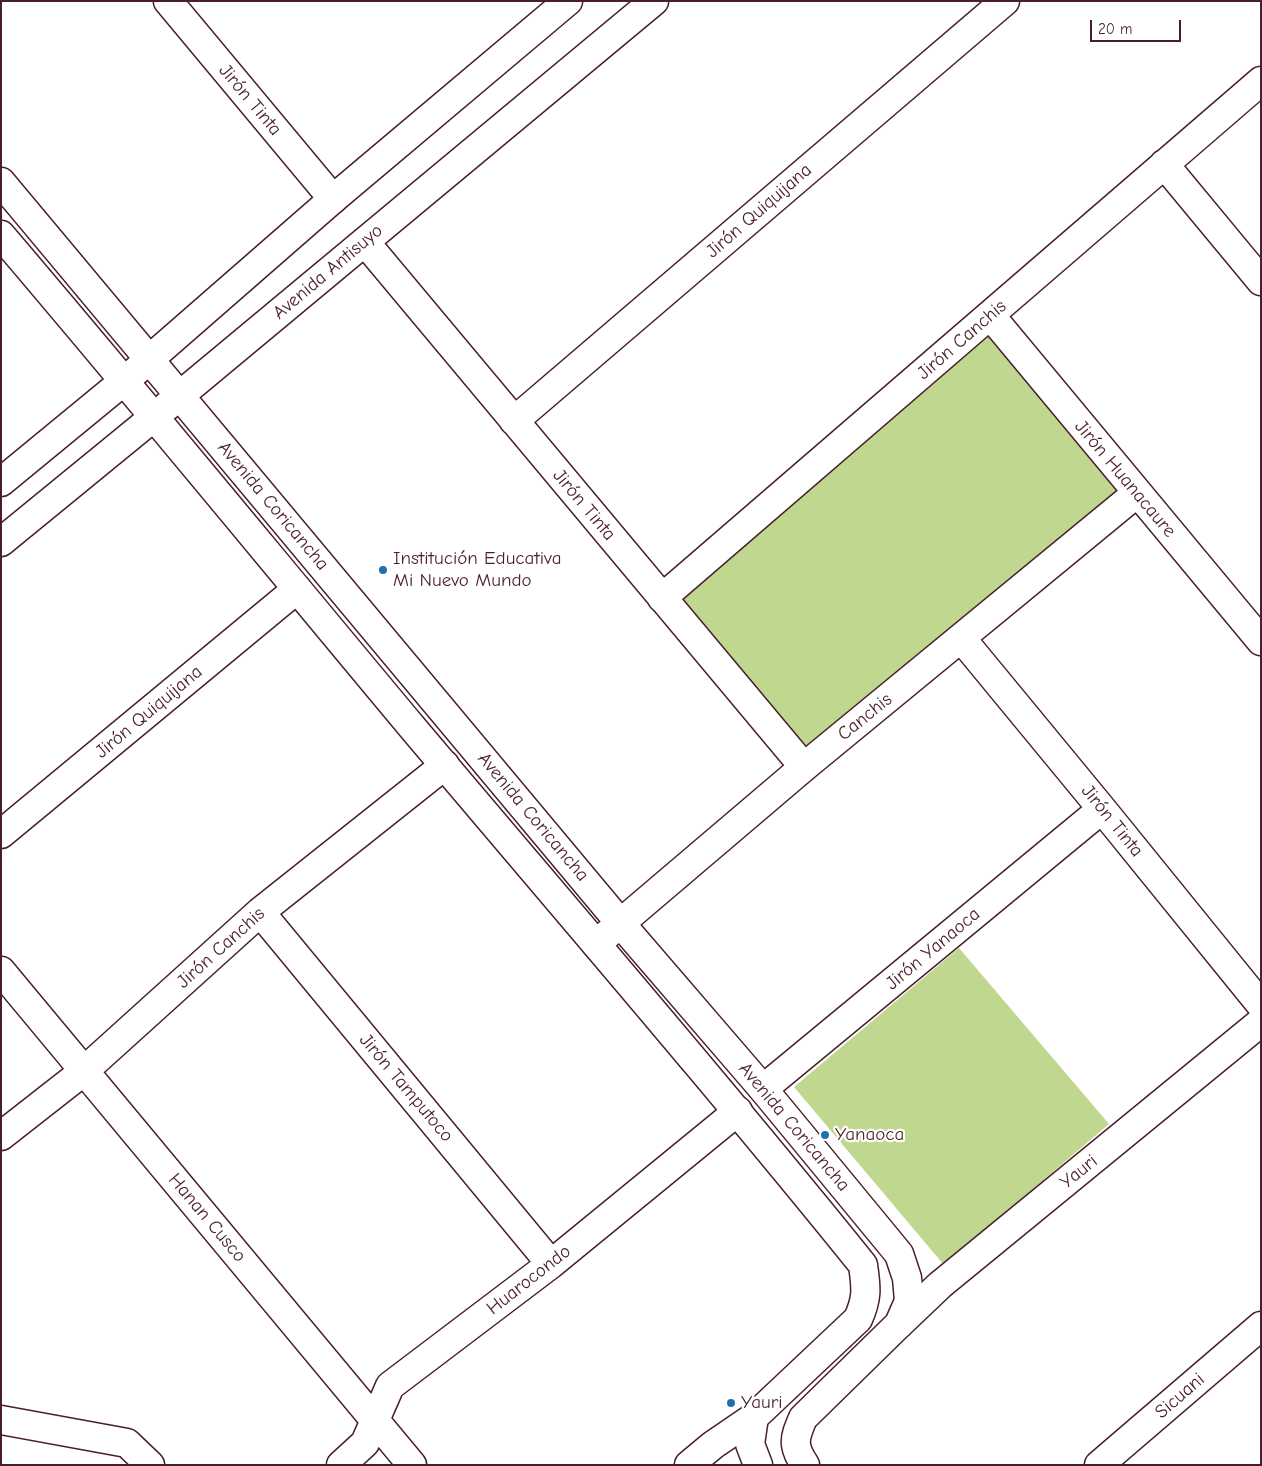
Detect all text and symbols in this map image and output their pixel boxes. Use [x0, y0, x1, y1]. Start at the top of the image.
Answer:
scale bar [1092, 10, 1183, 42]
text: 20 m [1098, 20, 1132, 38]
street label: Jirón Tinta [214, 60, 286, 140]
street label: Jirón Quiquijana [701, 159, 817, 263]
street label: Avenida Antisuyo [268, 219, 388, 325]
street label: Jirón Canchis [913, 295, 1011, 385]
street label: Jirón Huanacaure [1069, 416, 1181, 542]
street label: Avenida Coricancha [212, 437, 334, 575]
street label: Jirón Tinta [548, 465, 620, 545]
place label: Institución Educativa Mi Nuevo Mundo [393, 548, 561, 592]
marker: Institución Educativa Mi Nuevo Mundo [377, 564, 389, 576]
street label: Jirón Quiquijana [91, 661, 207, 763]
street label: Canchis [833, 688, 897, 746]
street label: Avenida Coricancha [472, 748, 594, 886]
street label: Jirón Tinta [1076, 780, 1148, 862]
street label: Jirón Canchis [172, 903, 270, 993]
street label: Jirón Yanaoca [881, 903, 985, 995]
street label: Jirón Tamputoco [354, 1029, 458, 1147]
street label: Avenida Coricancha [733, 1058, 855, 1196]
place label: Yanaoca [835, 1124, 904, 1146]
marker: Yanaoca [819, 1129, 831, 1141]
street label: Yauri [1056, 1150, 1102, 1194]
street label: Hanan Cusco [163, 1169, 251, 1267]
street label: Huarocondo [482, 1240, 576, 1320]
street label: Sicuani [1151, 1368, 1209, 1424]
place label: Yauri [741, 1392, 783, 1414]
marker: Yauri [725, 1397, 737, 1409]

